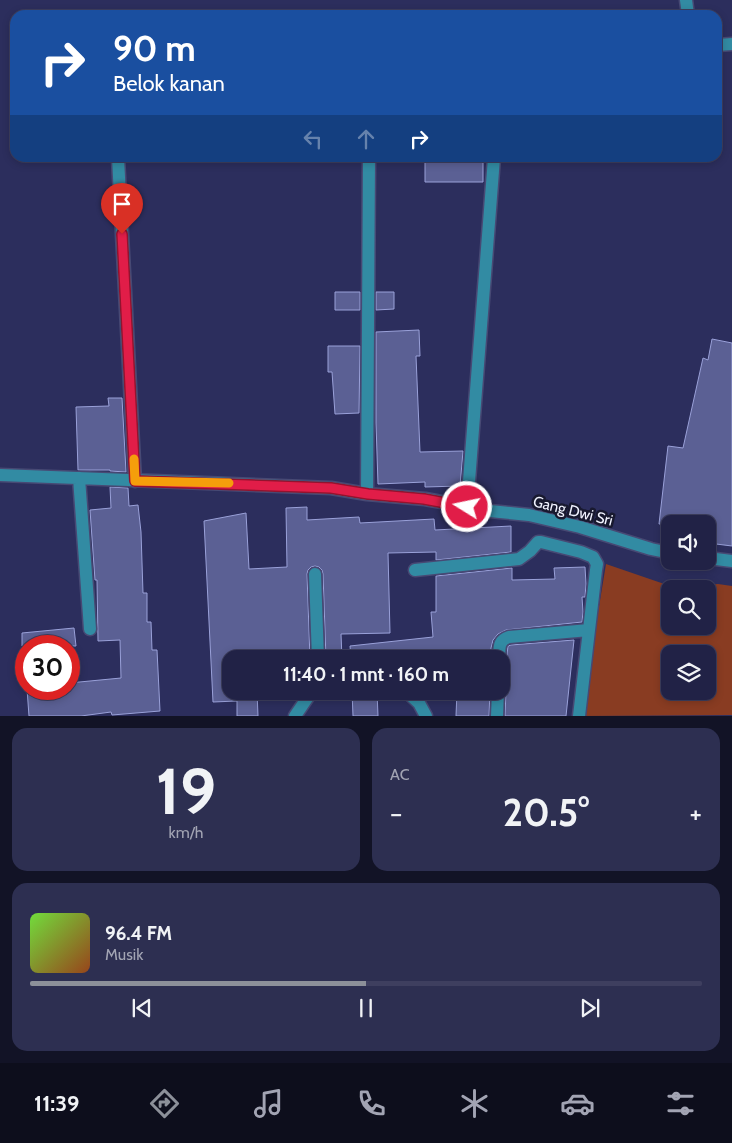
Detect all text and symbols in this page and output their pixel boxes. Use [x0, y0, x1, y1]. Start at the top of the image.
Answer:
text: 90 m [113, 27, 196, 70]
icon: right [30, 30, 95, 95]
text: Belok kanan [113, 70, 225, 97]
icon: left [299, 125, 327, 153]
icon: ahead [352, 125, 380, 153]
icon: right [405, 125, 433, 153]
pin [101, 183, 143, 234]
icon: arrive [108, 190, 136, 218]
position arrow [440, 480, 492, 532]
street label: Gang Dwi Sri [531, 492, 615, 530]
map controls [661, 515, 716, 700]
button: sound [661, 515, 716, 570]
button: search [661, 580, 716, 635]
speed limit sign: 30 [15, 635, 80, 700]
button: layers [661, 645, 716, 700]
text: 11:40 · 1 mnt · 160 m [283, 663, 449, 686]
text: 19 [156, 751, 216, 830]
text: AC [390, 765, 410, 784]
text: 20.5° [503, 789, 589, 836]
text: − [390, 796, 402, 830]
text: + [690, 796, 702, 830]
text: km/h [168, 823, 204, 842]
text: 96.4 FM [105, 922, 172, 945]
text: Musik [105, 945, 143, 964]
icon: previous [128, 994, 156, 1022]
icon: pause [352, 994, 380, 1022]
icon: next [576, 994, 604, 1022]
icon: directions [147, 1086, 182, 1121]
icon: music [251, 1086, 286, 1121]
icon: phone [354, 1086, 389, 1121]
icon: climate [457, 1086, 492, 1121]
icon: car [560, 1086, 595, 1121]
icon: filters [663, 1086, 698, 1121]
text: 11:39 [34, 1090, 79, 1117]

